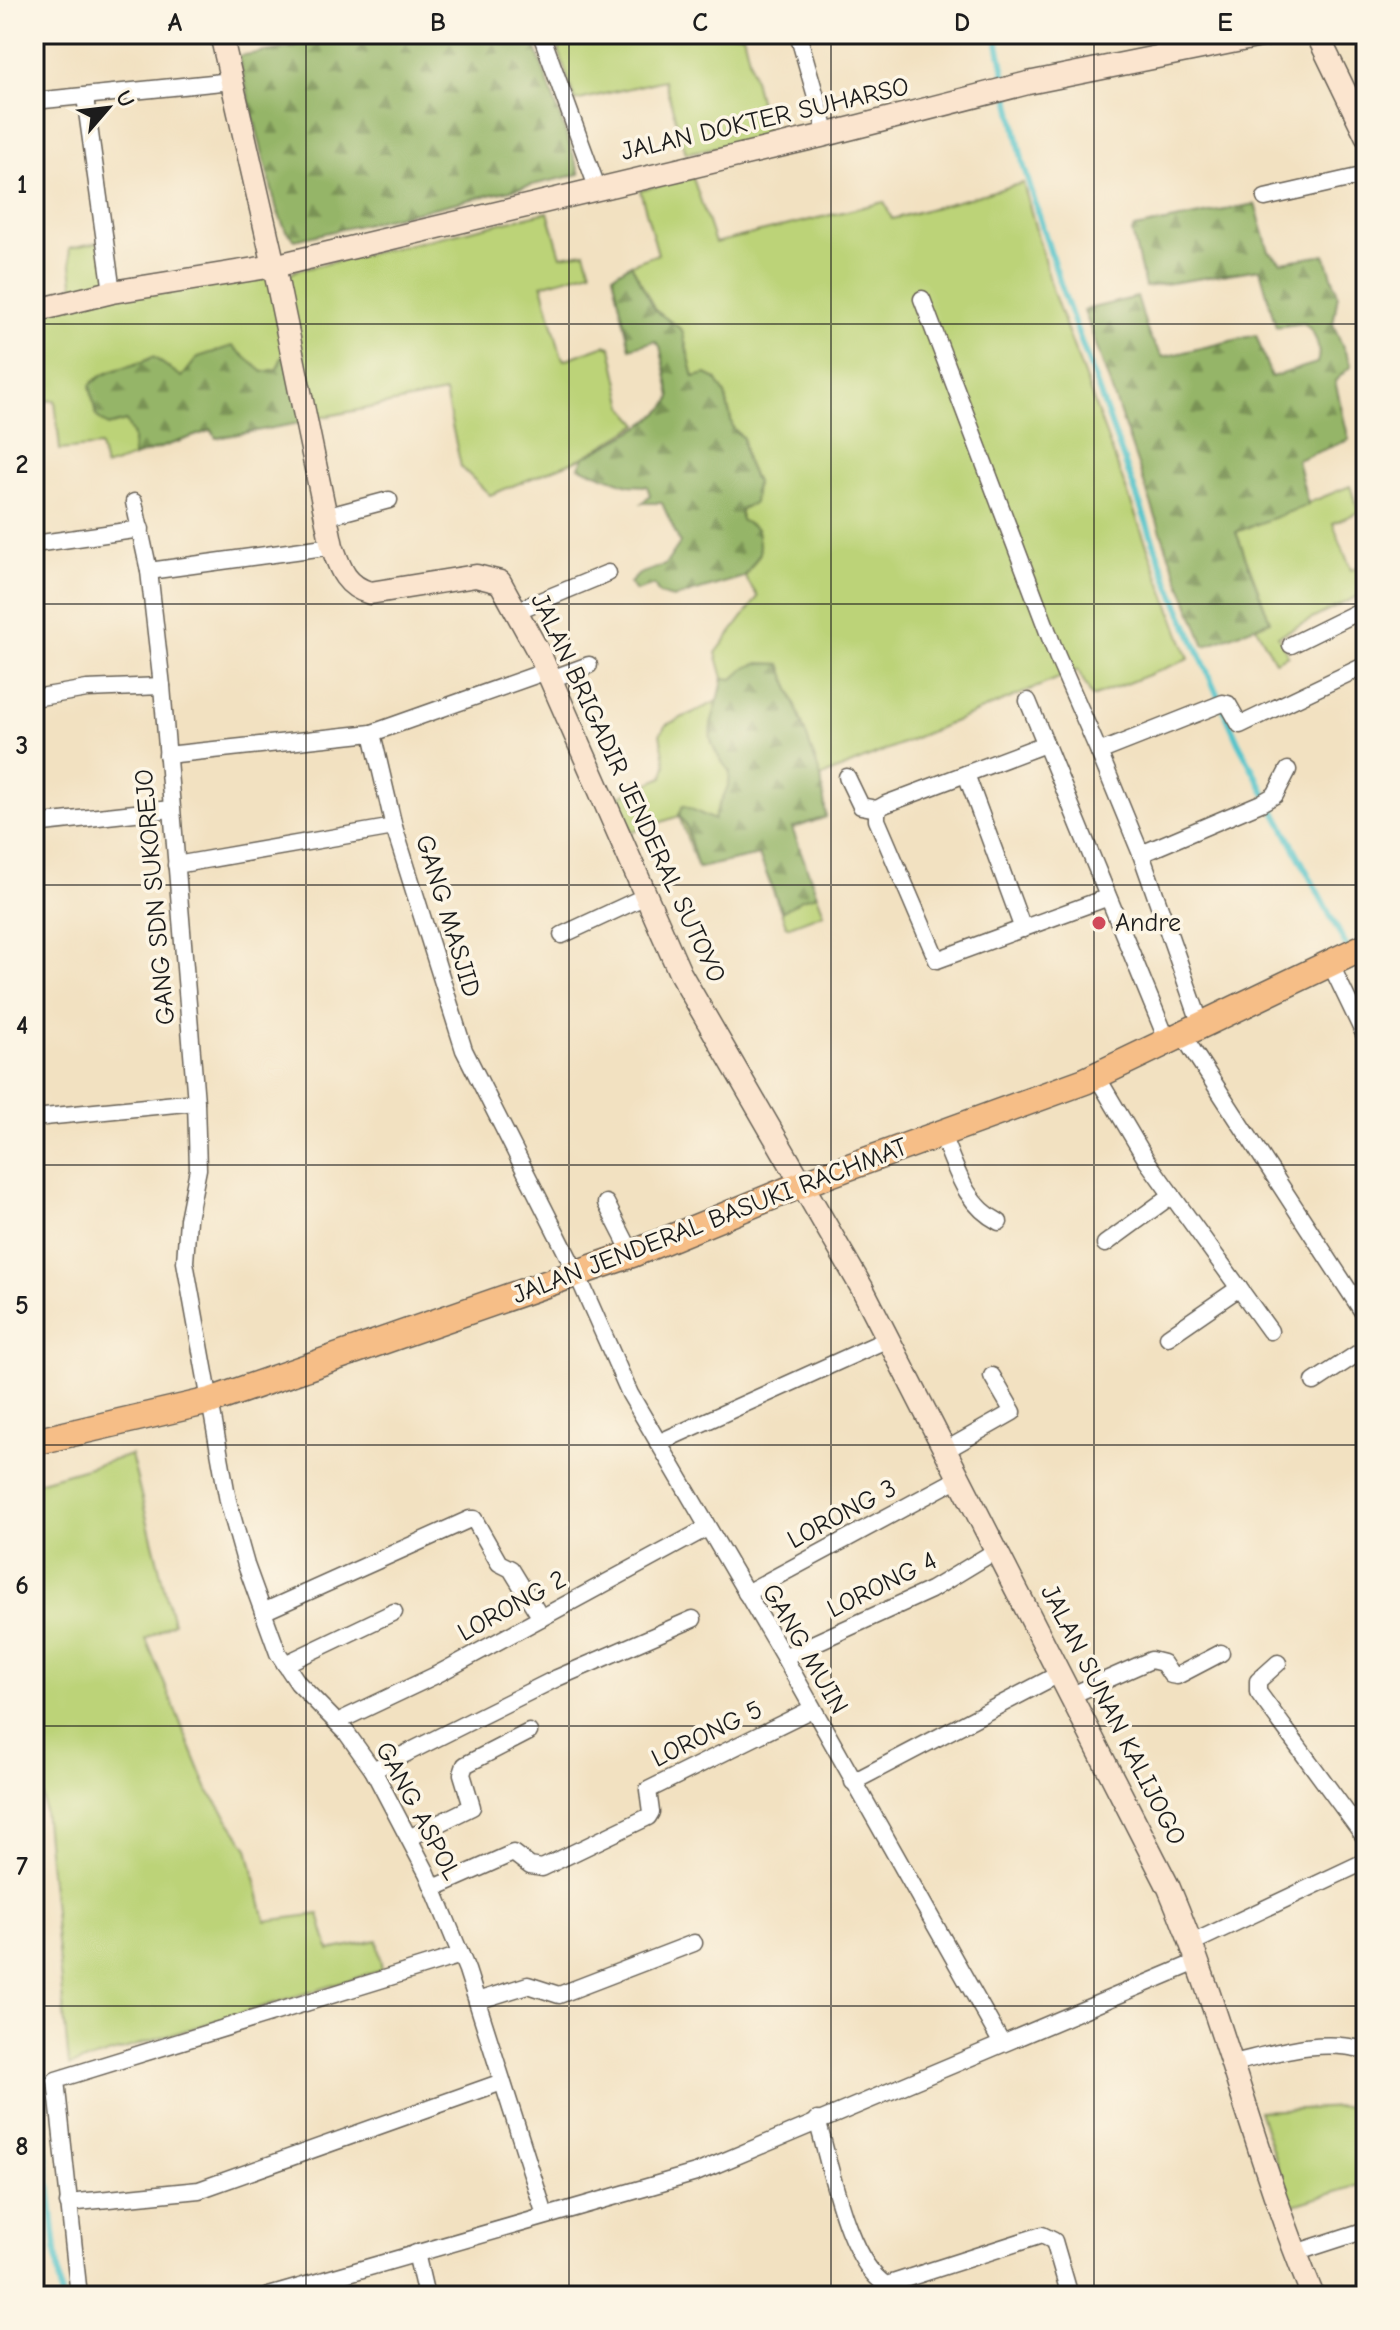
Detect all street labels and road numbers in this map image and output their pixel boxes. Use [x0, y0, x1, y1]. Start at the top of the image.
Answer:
street label: JALAN DOKTER SUHARSO [618, 71, 912, 167]
street label: JALAN BRIGADIR JENDERAL SUTOYO [524, 589, 732, 987]
street label: GANG SDN SUKOREJO [129, 768, 181, 1026]
street label: GANG MASJID [409, 831, 487, 1001]
street label: JALAN JENDERAL BASUKI RACHMAT [508, 1131, 912, 1310]
street label: LORONG 3 [783, 1473, 901, 1555]
street label: LORONG 4 [822, 1546, 942, 1624]
street label: LORONG 2 [453, 1564, 571, 1648]
street label: GANG MUIN [756, 1579, 854, 1719]
street label: JALAN SUNAN KALIJOGO [1034, 1580, 1192, 1850]
street label: LORONG 5 [647, 1694, 767, 1774]
street label: GANG ASPOL [369, 1737, 467, 1885]

